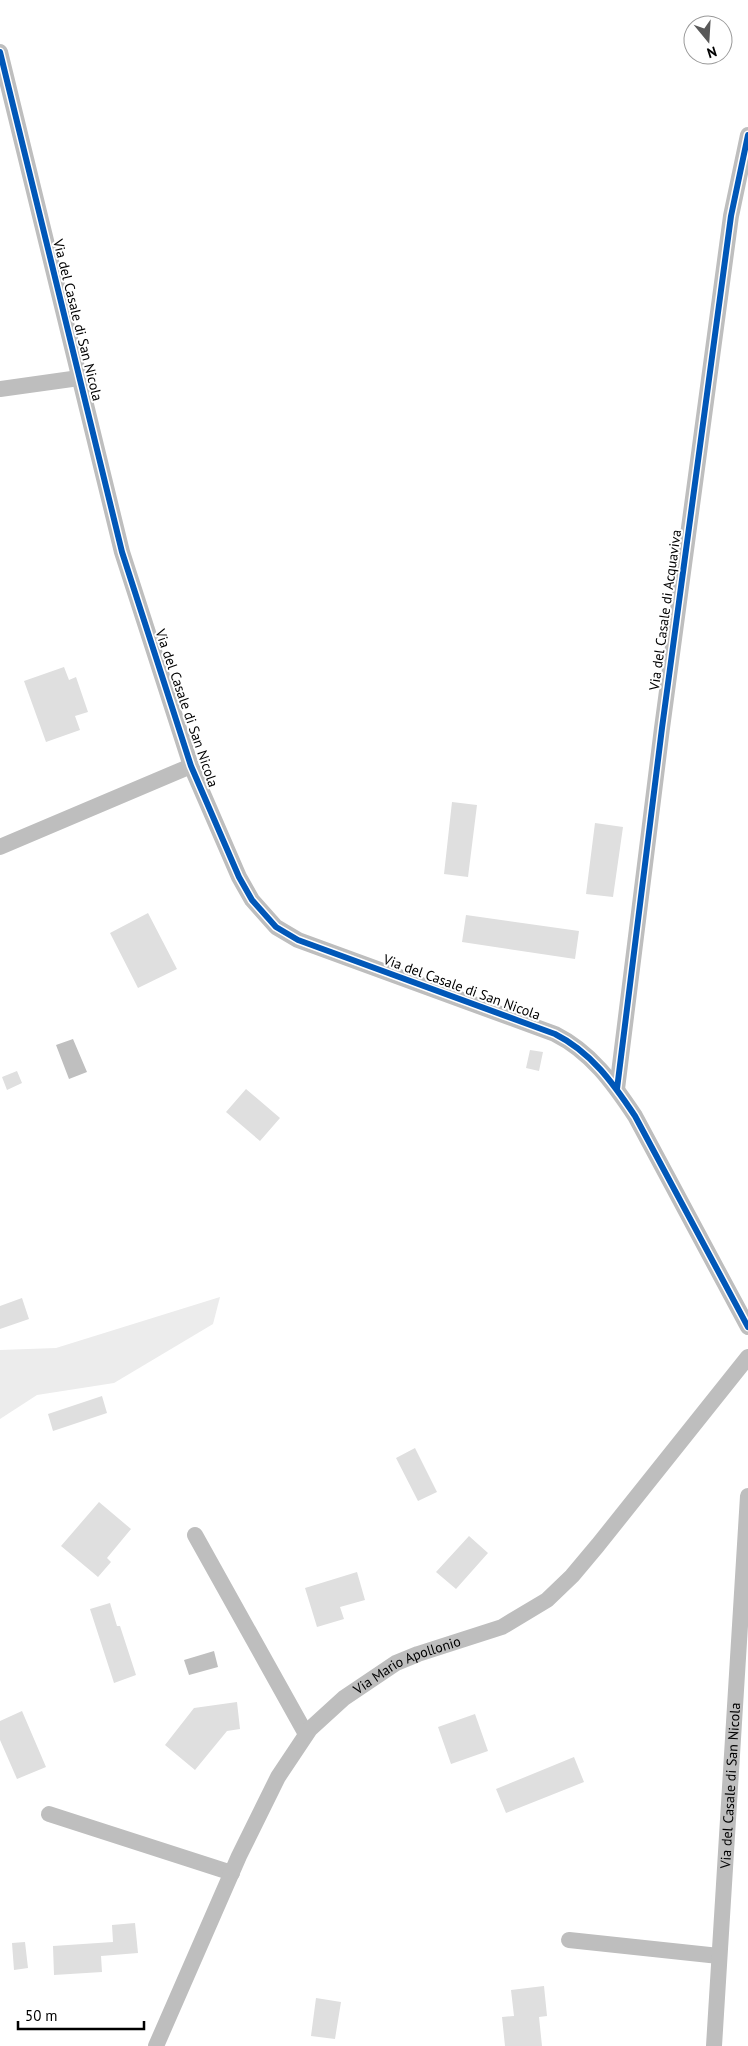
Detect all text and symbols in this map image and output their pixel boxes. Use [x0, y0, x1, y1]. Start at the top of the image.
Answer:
north arrow [683, 15, 733, 65]
text: N [705, 42, 719, 62]
street label: Via del Casale di San Nicola [49, 236, 107, 403]
street label: Via del Casale di Acquaviva [645, 528, 685, 693]
street label: Via del Casale di San Nicola [151, 626, 223, 789]
street label: Via del Casale di San Nicola [380, 950, 543, 1024]
street label: Via Mario Apollonio [349, 1632, 463, 1699]
street label: Via del Casale di San Nicola [716, 1702, 744, 1870]
scale bar [18, 1998, 144, 2030]
text: 50 m [25, 2006, 58, 2025]

